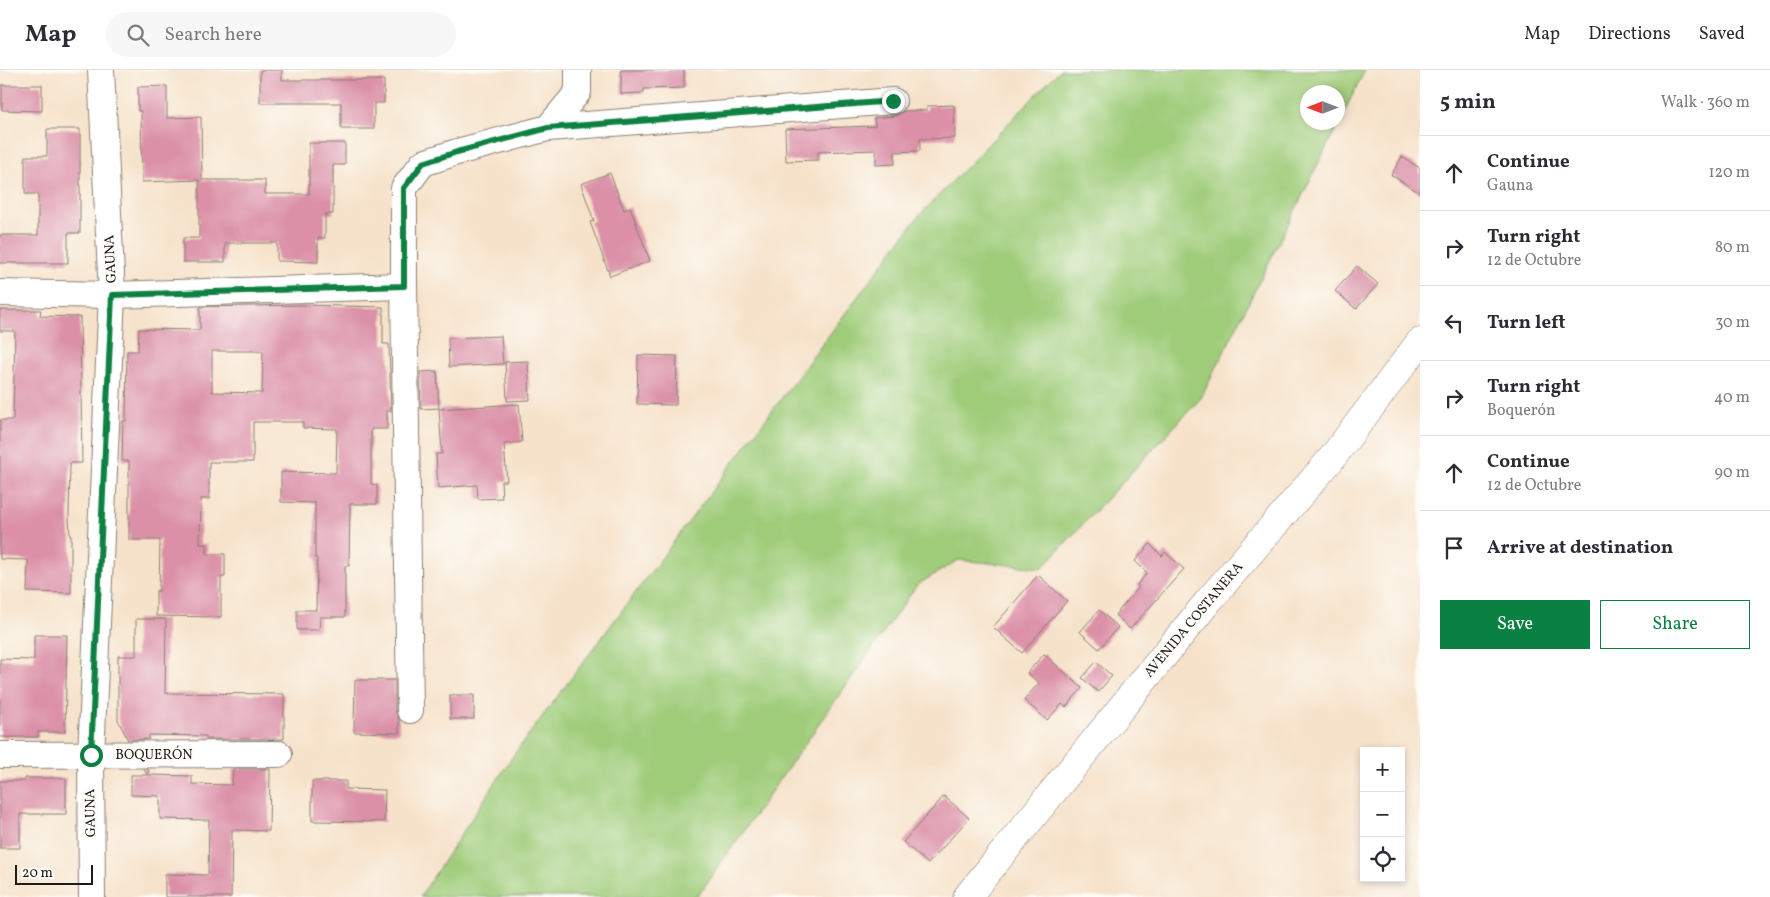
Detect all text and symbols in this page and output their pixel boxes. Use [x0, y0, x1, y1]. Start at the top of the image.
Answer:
search box [106, 12, 456, 57]
text: Map [25, 18, 76, 52]
icon: search [124, 21, 152, 49]
text: Search here [164, 22, 262, 48]
text: Map [1524, 22, 1560, 47]
text: Directions [1588, 22, 1671, 47]
text: Saved [1699, 22, 1745, 47]
north arrow [1300, 85, 1345, 130]
text: 5 min [1440, 88, 1496, 117]
route end [882, 90, 905, 113]
text: Walk · 360 m [1661, 92, 1750, 114]
text: Continue [1487, 149, 1570, 175]
icon: ahead [1440, 159, 1468, 187]
text: 120 m [1708, 162, 1750, 184]
text: Gauna [1487, 175, 1533, 197]
text: Turn right [1487, 224, 1580, 250]
street label: GAUNA [100, 234, 122, 284]
icon: right [1440, 234, 1468, 262]
text: 80 m [1715, 237, 1750, 259]
text: 12 de Octubre [1487, 250, 1581, 272]
icon: left [1440, 309, 1468, 337]
text: Turn left [1487, 310, 1566, 336]
text: 30 m [1715, 312, 1750, 334]
text: Turn right [1487, 374, 1580, 400]
icon: right [1440, 384, 1468, 412]
text: 40 m [1714, 387, 1750, 409]
text: Boquerón [1487, 400, 1556, 422]
text: Continue [1487, 449, 1570, 475]
icon: ahead [1440, 459, 1468, 487]
text: 90 m [1714, 462, 1750, 484]
text: 12 de Octubre [1487, 475, 1581, 497]
icon: arrive [1440, 534, 1468, 562]
text: Arrive at destination [1487, 535, 1673, 561]
street label: AVENIDA COSTANERA [1140, 558, 1248, 682]
button: Save [1440, 600, 1590, 649]
button: Share [1600, 600, 1750, 649]
route start [80, 744, 103, 767]
street label: BOQUERÓN [115, 745, 193, 765]
map controls [1360, 747, 1405, 882]
button: + [1360, 747, 1405, 792]
street label: GAUNA [81, 788, 101, 837]
button: − [1360, 792, 1405, 837]
button: locate [1360, 837, 1405, 882]
scale bar [15, 862, 92, 885]
text: 20 m [22, 864, 53, 883]

